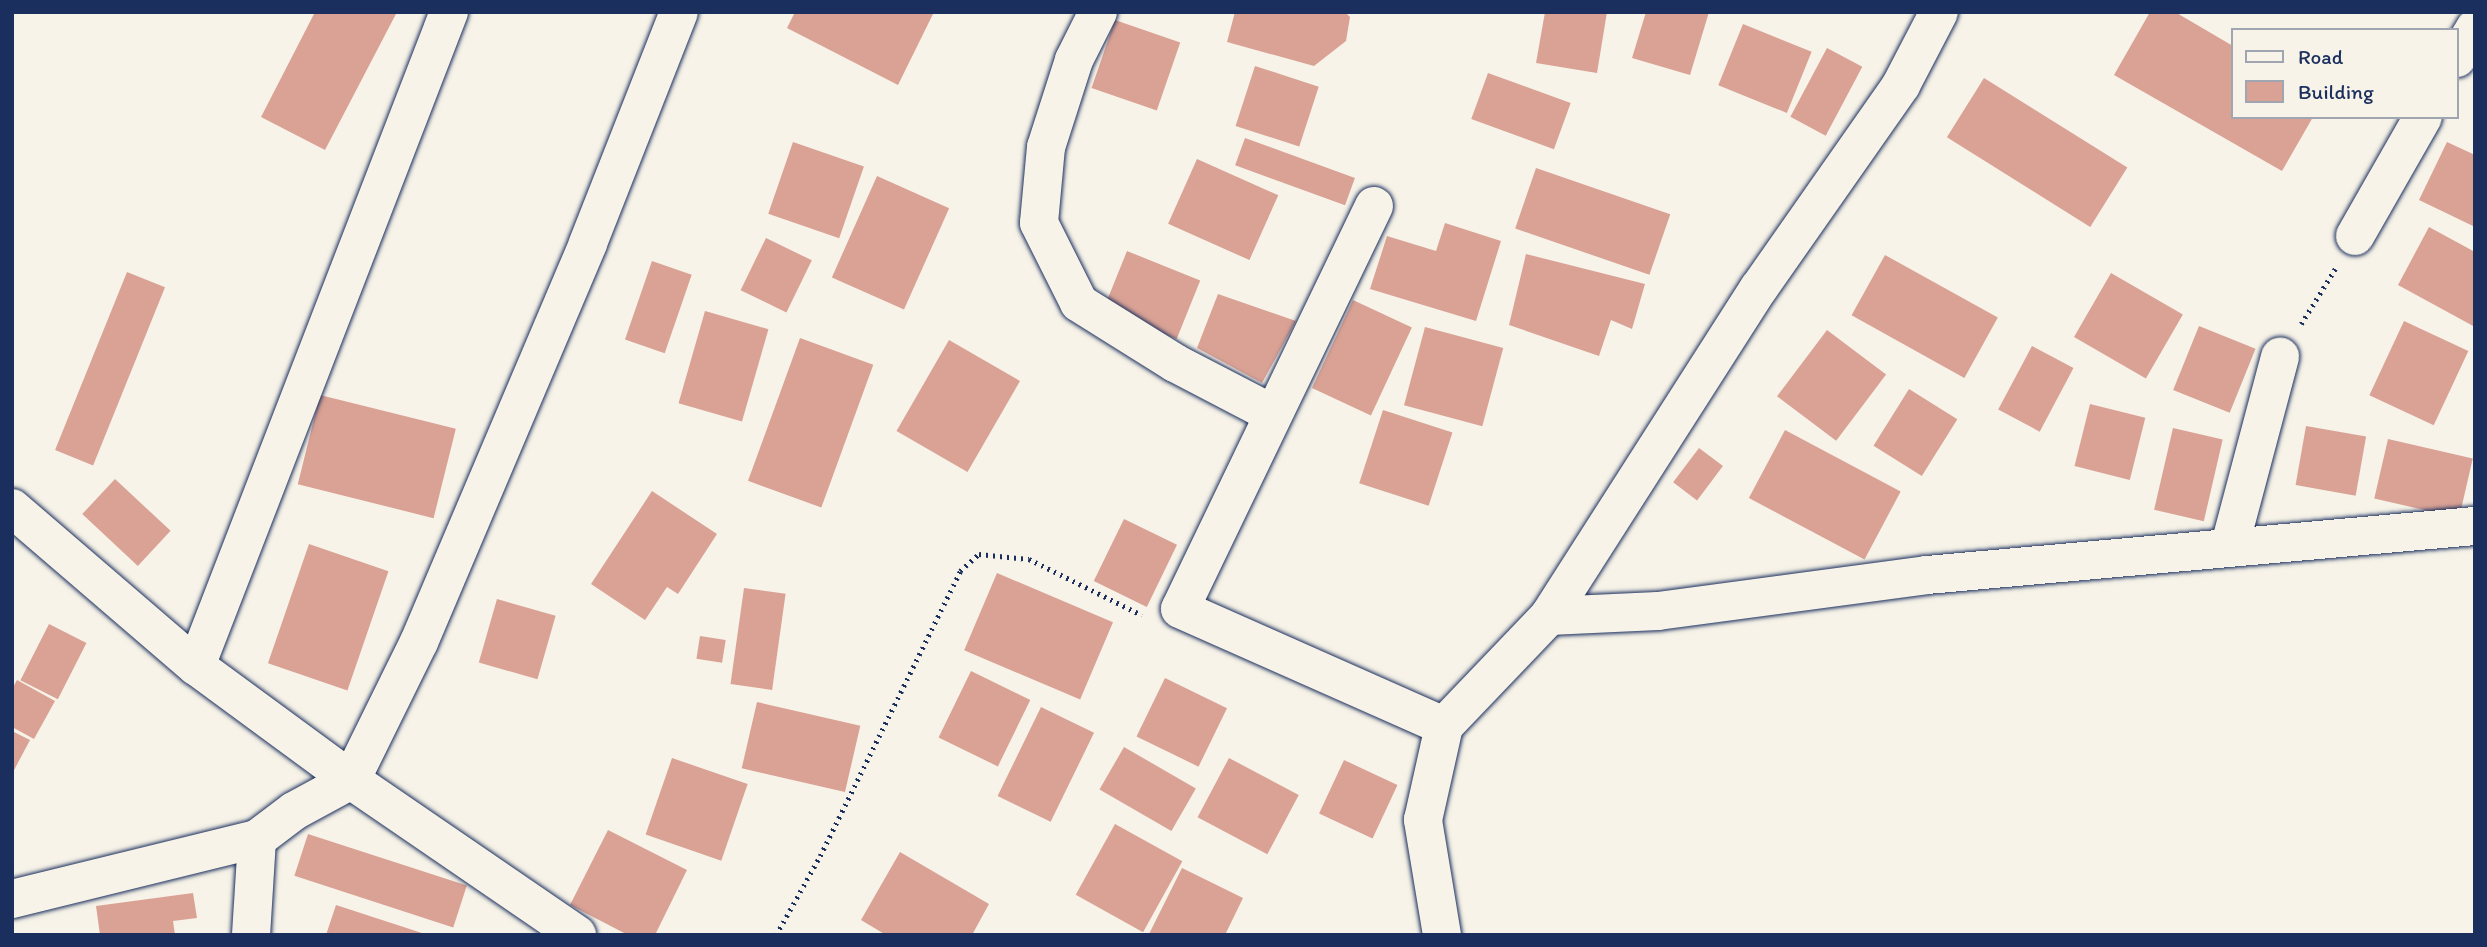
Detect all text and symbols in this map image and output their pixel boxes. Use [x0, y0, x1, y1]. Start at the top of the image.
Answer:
legend [2232, 28, 2459, 119]
text: Road [2298, 44, 2343, 69]
text: Building [2298, 79, 2374, 104]

